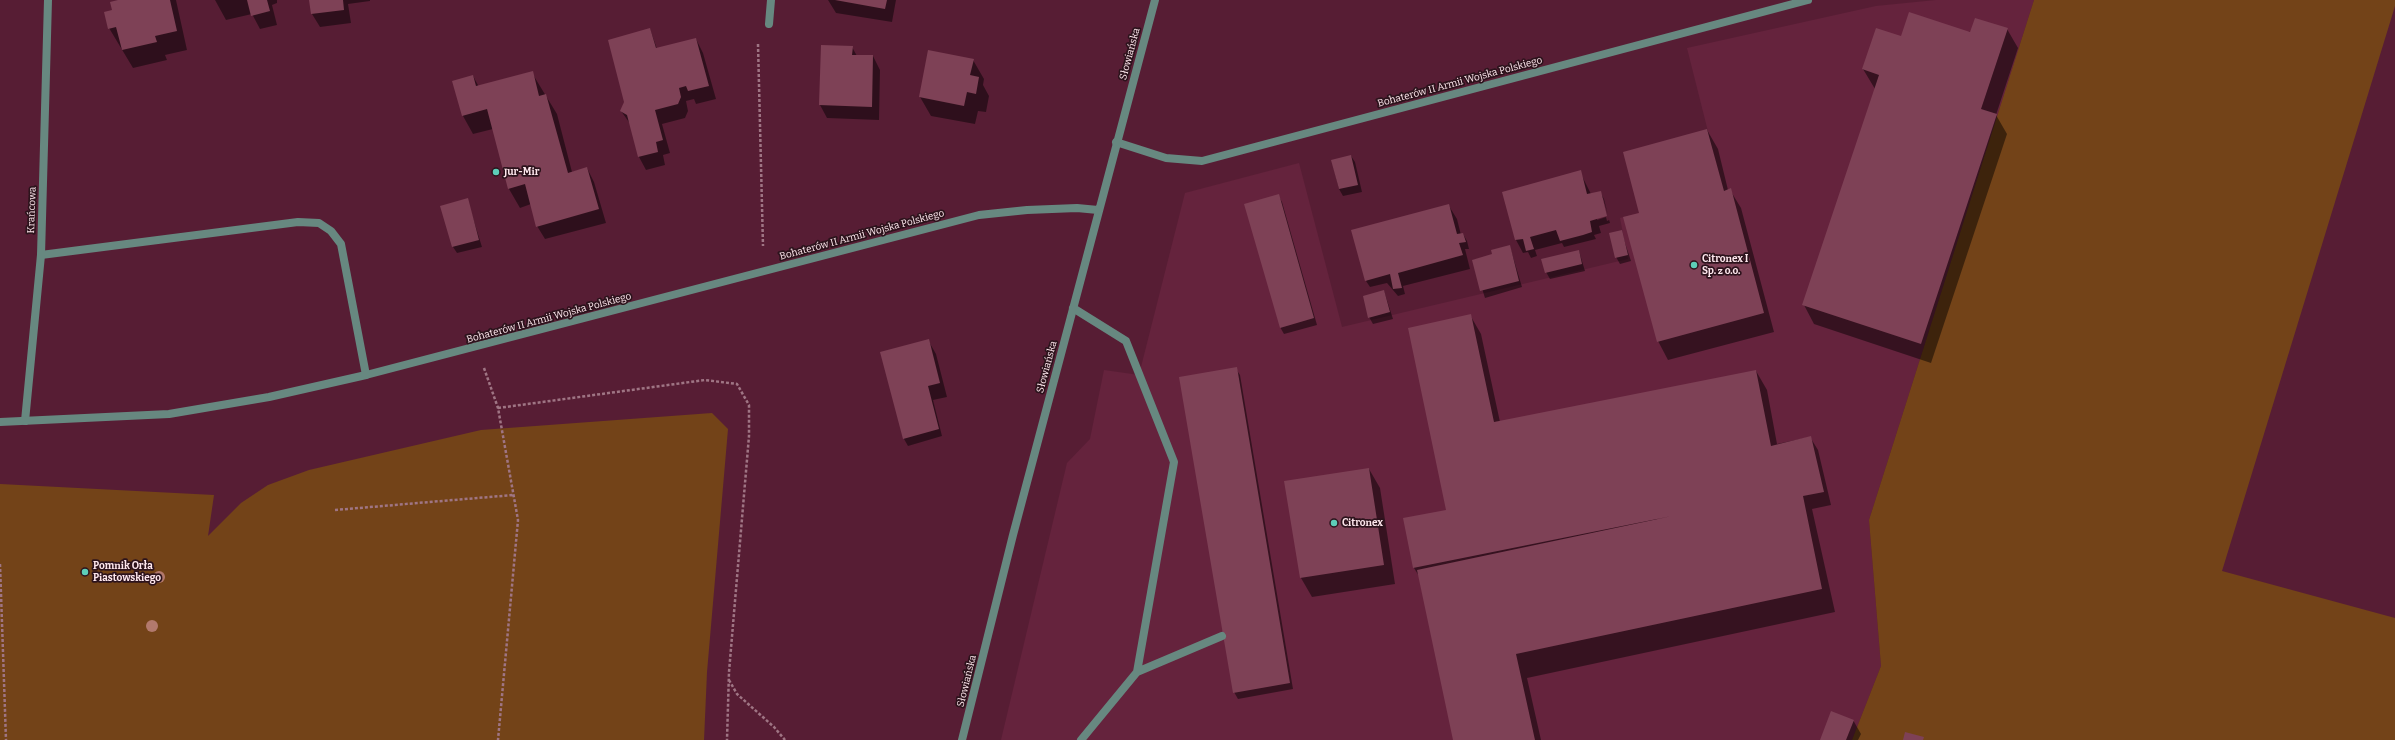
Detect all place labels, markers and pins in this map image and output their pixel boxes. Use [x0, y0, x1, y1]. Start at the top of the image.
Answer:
place label: Jur-Mir [504, 166, 539, 178]
marker: Jur-Mir [491, 167, 501, 177]
place label: Citronex I Sp. z o.o. [1702, 253, 1748, 276]
marker: Citronex I Sp. z o.o. [1689, 260, 1699, 270]
place label: Citronex [1342, 517, 1383, 529]
marker: Citronex [1329, 518, 1339, 528]
place label: Pomnik Orła Piastowskiego [93, 560, 161, 584]
marker: Pomnik Orła Piastowskiego [80, 567, 90, 577]

